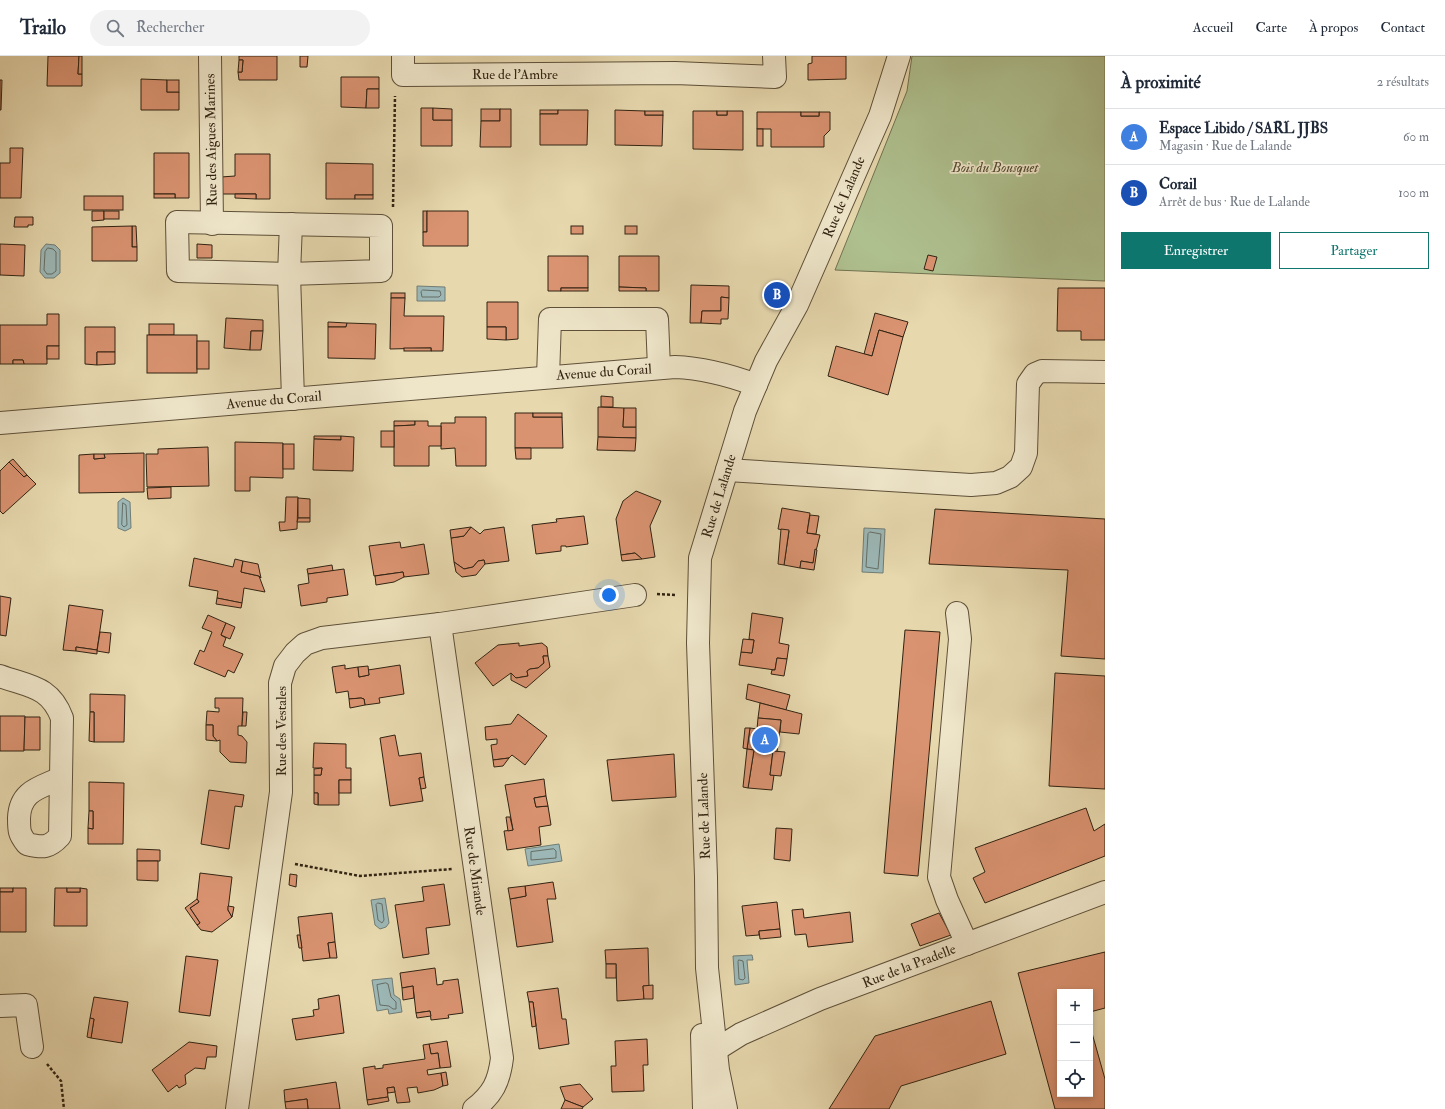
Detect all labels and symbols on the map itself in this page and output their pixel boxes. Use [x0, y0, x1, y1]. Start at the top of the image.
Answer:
street label: Rue de l'Ambre [472, 66, 558, 83]
street label: Rue des Aigues Marines [201, 73, 221, 207]
street label: Rue de Lalande [819, 154, 869, 240]
park label: Bois du Bousquet [951, 159, 1039, 176]
pin: B [764, 280, 790, 310]
street label: Avenue du Corail [555, 360, 653, 384]
street label: Avenue du Corail [225, 387, 323, 413]
street label: Rue de Lalande [698, 452, 740, 540]
your location [599, 585, 619, 605]
street label: Rue des Vestales [273, 686, 290, 776]
pin: A [752, 725, 778, 755]
street label: Rue de Lalande [694, 772, 714, 860]
street label: Rue de Mirande [460, 825, 490, 917]
street label: Rue de la Pradelle [860, 940, 958, 992]

